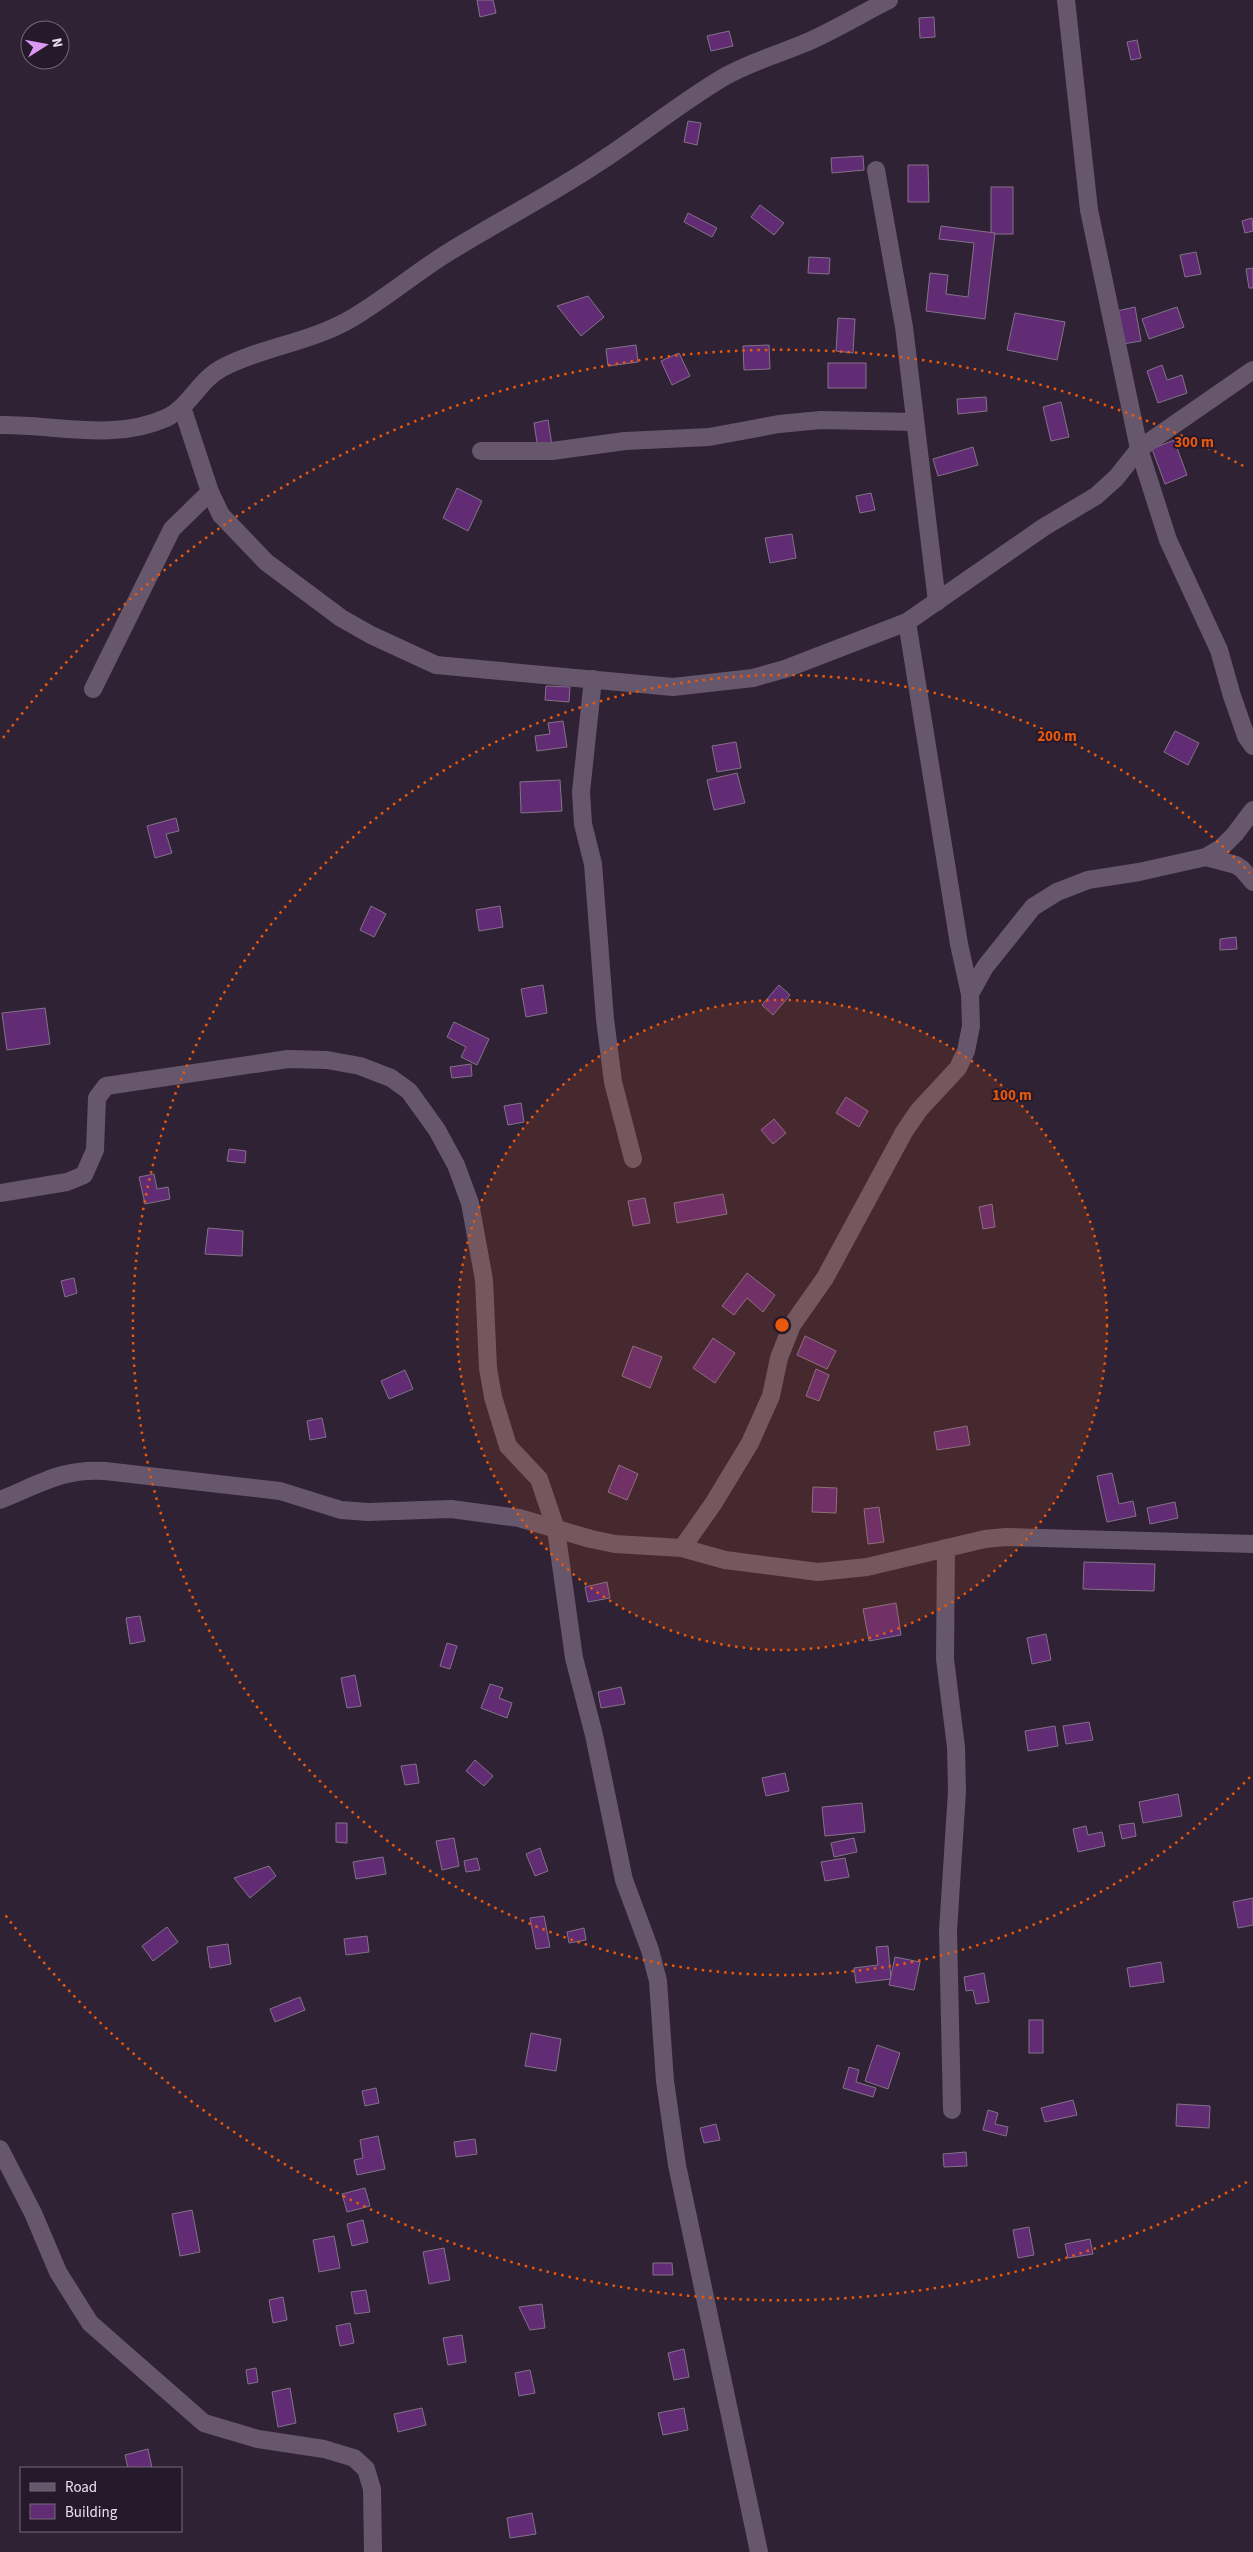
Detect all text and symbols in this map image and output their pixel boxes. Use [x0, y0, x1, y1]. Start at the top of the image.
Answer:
north arrow [20, 20, 70, 70]
text: N [46, 36, 67, 49]
text: 300 m [1174, 432, 1214, 453]
text: 200 m [1037, 726, 1077, 747]
text: 100 m [992, 1085, 1032, 1106]
centre of rings [773, 1316, 791, 1334]
legend [20, 2467, 182, 2532]
text: Road [65, 2477, 97, 2498]
text: Building [65, 2502, 118, 2523]

